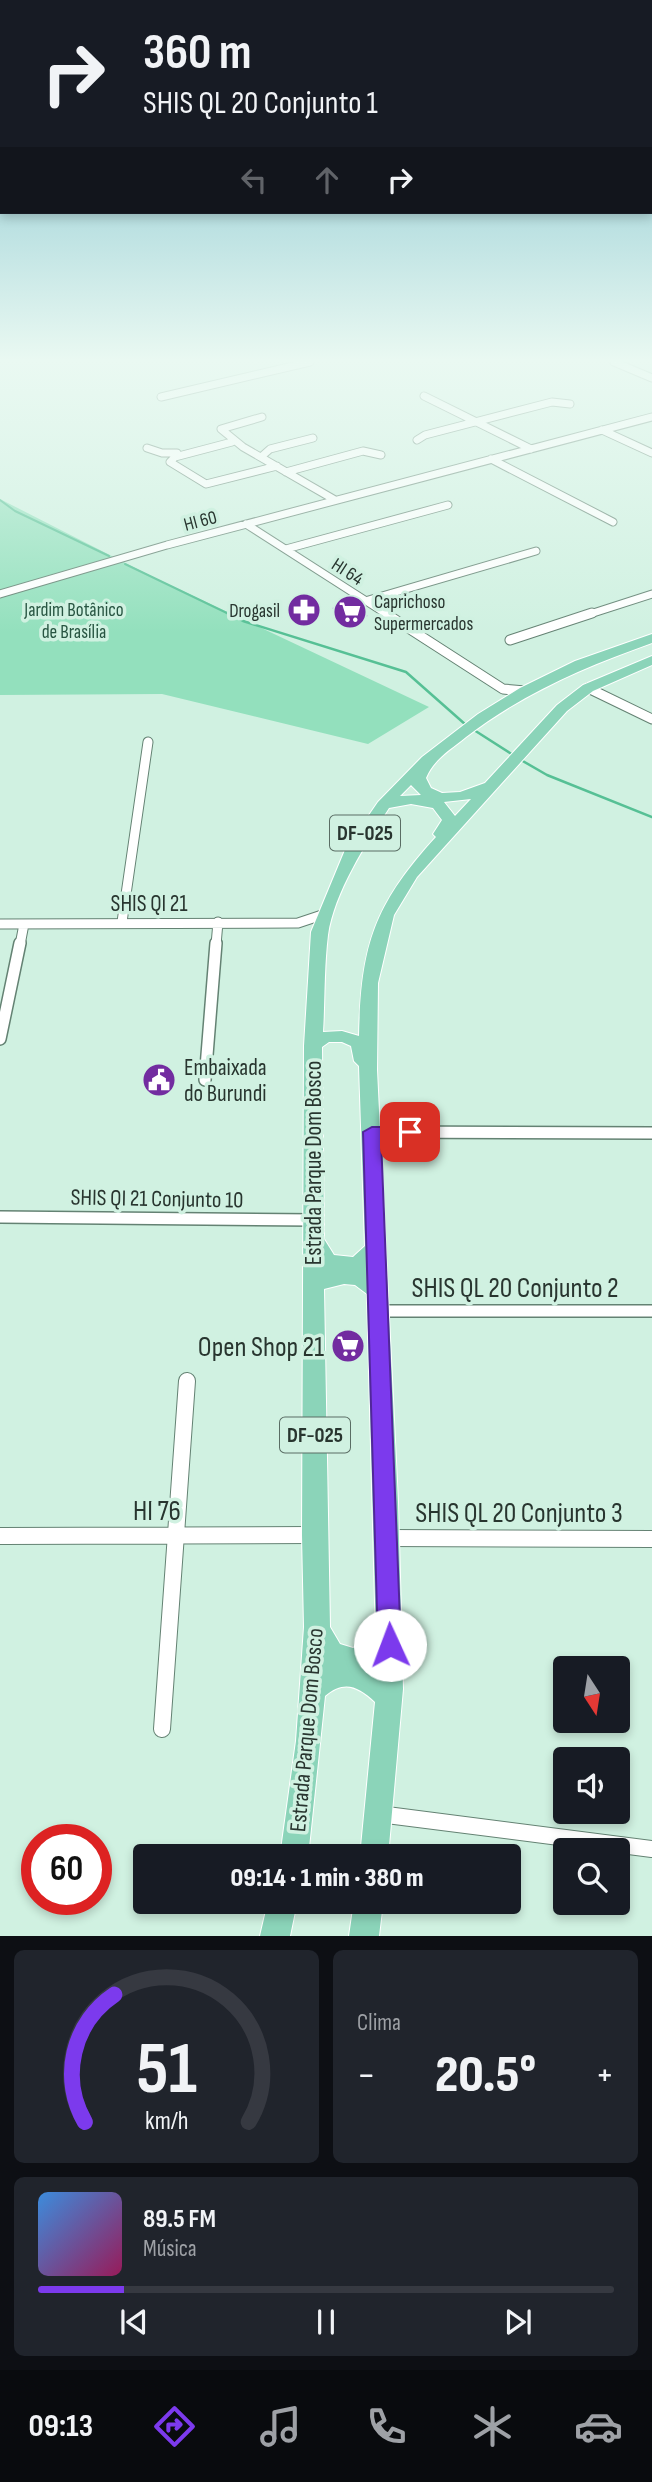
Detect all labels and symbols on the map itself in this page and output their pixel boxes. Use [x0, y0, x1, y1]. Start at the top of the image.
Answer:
street label: HI 60 [181, 506, 219, 537]
street label: HI 64 [327, 554, 367, 591]
pharmacy icon: Drogasil [285, 591, 323, 629]
place label: Caprichoso Supermercados [374, 591, 473, 636]
supermarket icon: Caprichoso Supermercados [331, 593, 369, 631]
park label: Jardim Botânico de Brasília [23, 599, 124, 644]
place label: Drogasil [229, 600, 280, 623]
road number: DF-025 [330, 816, 400, 850]
street label: SHIS QI 21 [111, 890, 187, 918]
place label: Embaixada do Burundi [184, 1054, 267, 1108]
public building icon: Embaixada do Burundi [140, 1061, 178, 1099]
street label: Estrada Parque Dom Bosco [300, 1061, 328, 1265]
pin [380, 1102, 440, 1162]
street label: SHIS QI 21 Conjunto 10 [70, 1183, 244, 1215]
street label: SHIS QL 20 Conjunto 2 [411, 1272, 619, 1305]
supermarket icon: Open Shop 21 [329, 1327, 367, 1365]
place label: Open Shop 21 [198, 1331, 324, 1364]
road number: DF-025 [280, 1418, 350, 1452]
street label: HI 76 [133, 1495, 181, 1528]
street label: SHIS QL 20 Conjunto 3 [415, 1497, 623, 1530]
position arrow [353, 1608, 427, 1682]
street label: Estrada Parque Dom Bosco [284, 1627, 330, 1833]
north arrow [553, 1656, 630, 1732]
speed limit sign: 60 [21, 1824, 112, 1915]

